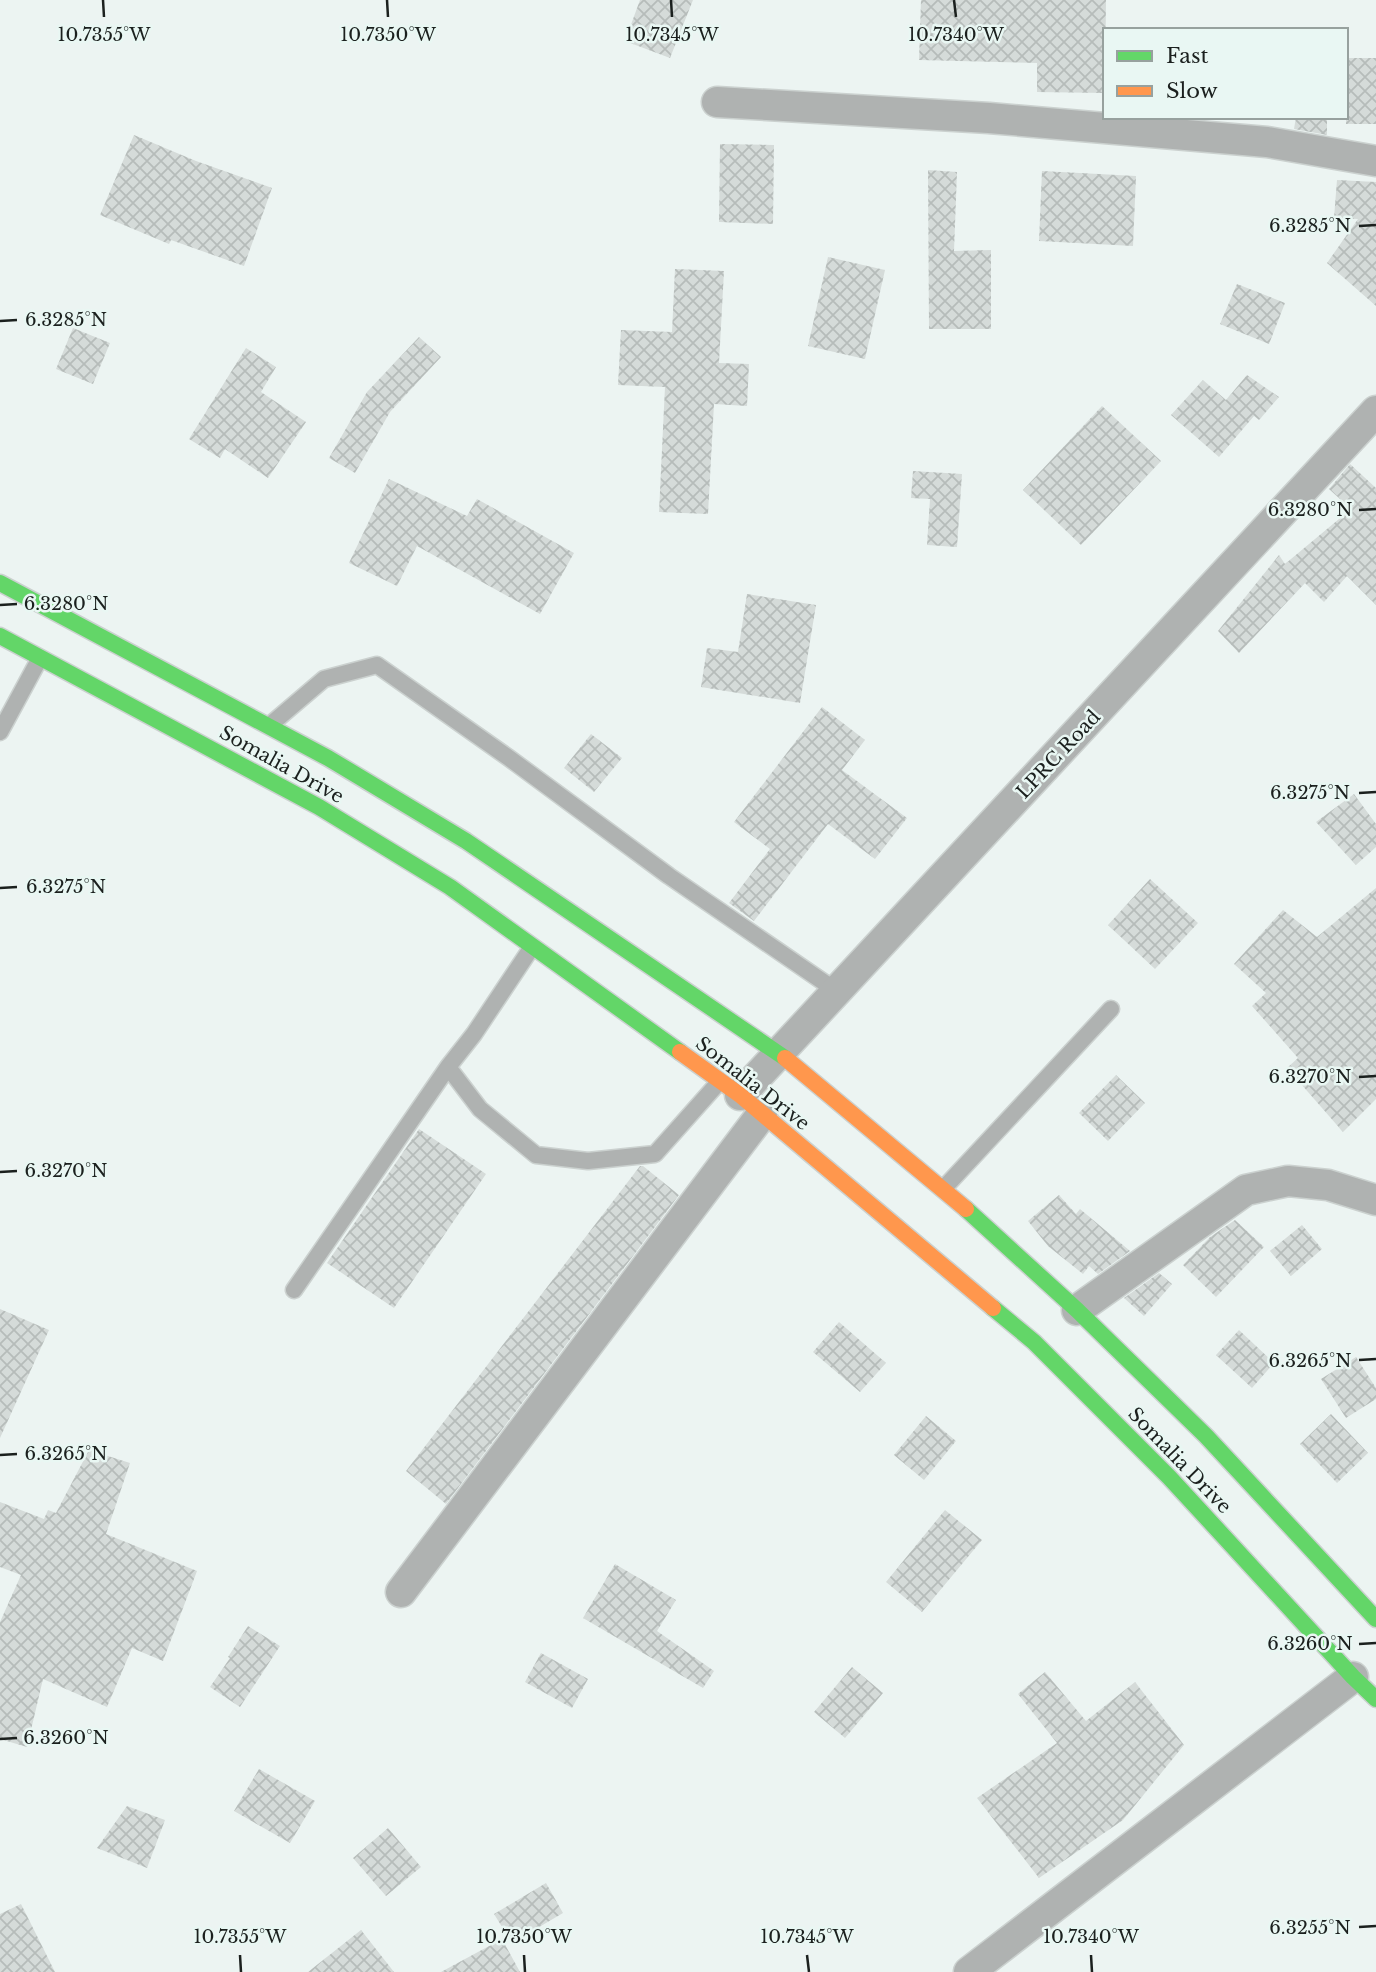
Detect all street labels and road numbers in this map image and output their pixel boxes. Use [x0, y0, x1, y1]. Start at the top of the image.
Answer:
street label: LPRC Road [1011, 705, 1105, 803]
street label: Somalia Drive [216, 721, 348, 808]
street label: Somalia Drive [691, 1032, 814, 1135]
street label: Somalia Drive [1123, 1403, 1236, 1518]

